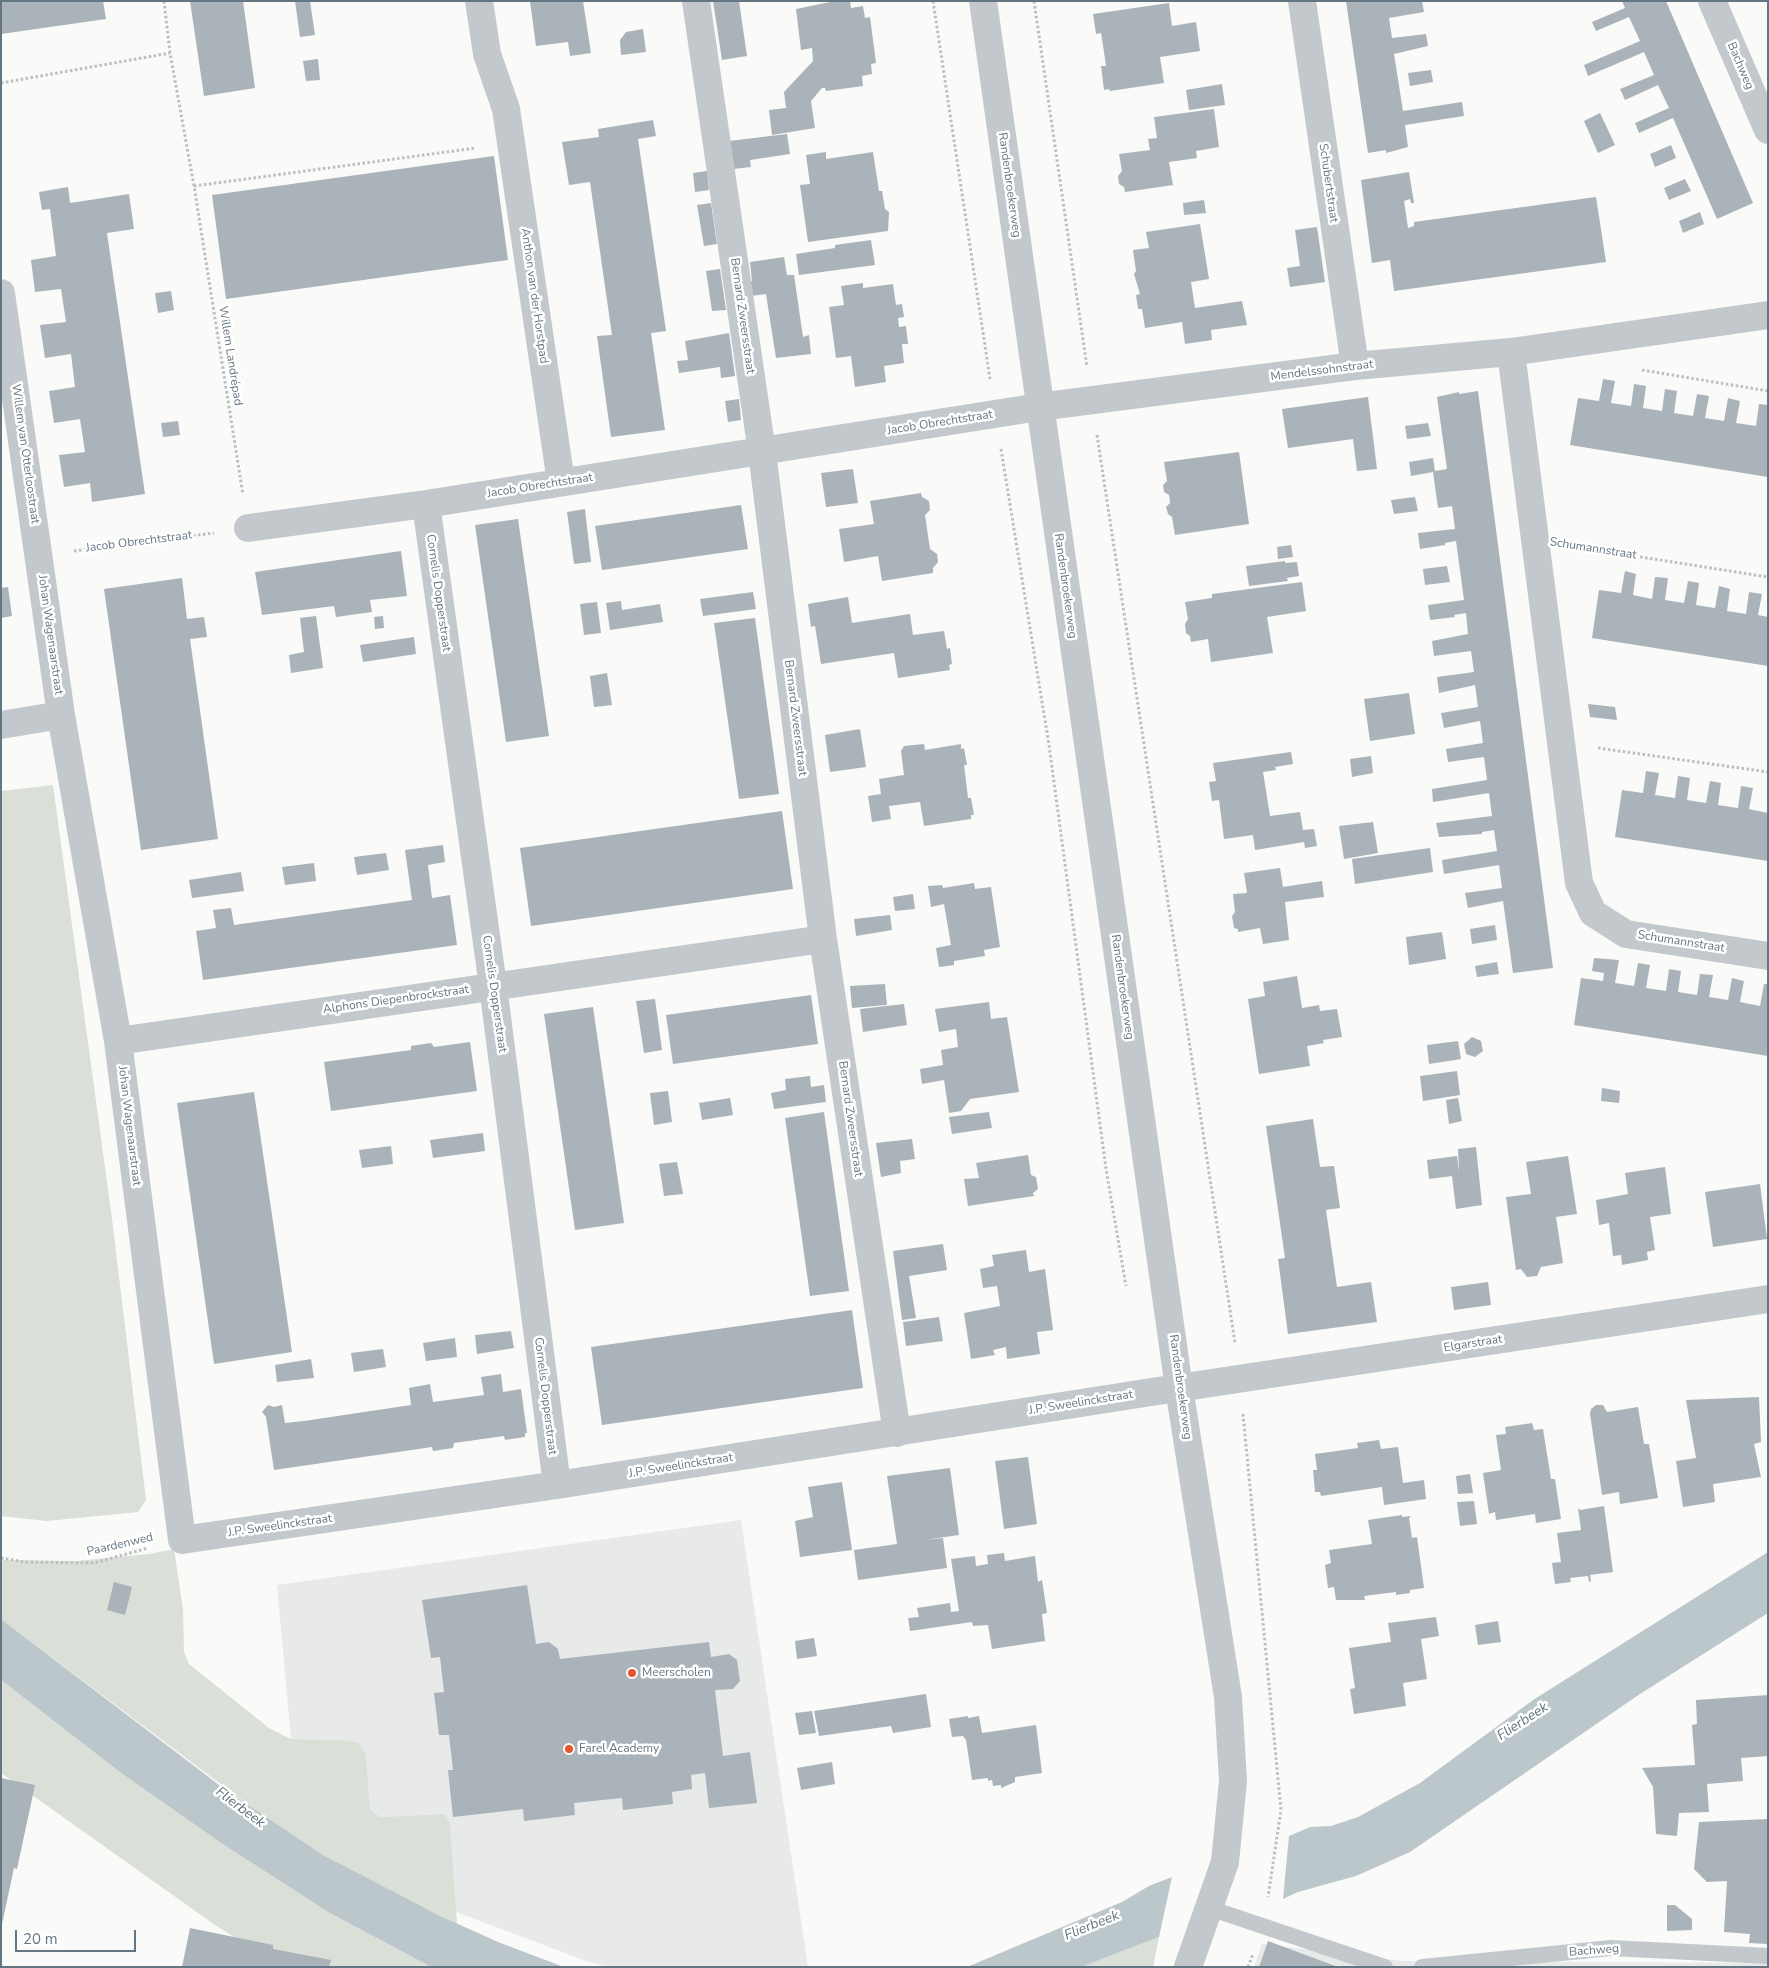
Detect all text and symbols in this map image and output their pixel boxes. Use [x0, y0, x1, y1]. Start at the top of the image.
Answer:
street label: Bachweg [1724, 40, 1756, 92]
street label: Randenbroekerweg [994, 132, 1024, 238]
street label: Schubertstraat [1315, 143, 1341, 223]
street label: Anthon van der Horstpad [517, 227, 551, 365]
street label: Bernard Zweersstraat [727, 257, 757, 375]
street label: Willem Landrépad [215, 305, 245, 407]
street label: Mendelssohnstraat [1270, 358, 1374, 384]
street label: Willem van Otterloostraat [8, 383, 42, 525]
street label: Jacob Obrechtstraat [886, 408, 994, 438]
street label: Jacob Obrechtstraat [486, 471, 594, 501]
street label: Jacob Obrechtstraat [85, 528, 193, 556]
street label: Cornelis Dopperstraat [423, 533, 453, 653]
street label: Randenbroekerweg [1050, 533, 1080, 639]
street label: Schumannstraat [1549, 535, 1637, 563]
street label: Johan Wagenaarstraat [34, 574, 66, 696]
street label: Bernard Zweersstraat [781, 659, 809, 777]
street label: Schumannstraat [1637, 928, 1725, 956]
street label: Cornelis Dopperstraat [479, 934, 509, 1054]
street label: Randenbroekerweg [1107, 934, 1137, 1040]
street label: Alphons Diepenbrockstraat [322, 983, 470, 1017]
street label: Bernard Zweersstraat [835, 1060, 865, 1178]
street label: Johan Wagenaarstraat [114, 1065, 144, 1187]
street label: Elgarstraat [1443, 1332, 1503, 1356]
street label: Randenbroekerweg [1165, 1334, 1195, 1440]
street label: Cornelis Dopperstraat [531, 1336, 559, 1456]
street label: J.P. Sweelinckstraat [1028, 1388, 1134, 1418]
street label: J.P. Sweelinckstraat [628, 1451, 734, 1481]
street label: J.P. Sweelinckstraat [227, 1512, 333, 1540]
street label: Paardenwed [85, 1530, 155, 1560]
place label: Meerscholen [642, 1666, 711, 1680]
marker: Meerscholen [626, 1667, 638, 1679]
water label: Flierbeek [1494, 1699, 1552, 1745]
place label: Farel Academy [579, 1742, 659, 1756]
marker: Farel Academy [563, 1743, 575, 1755]
water label: Flierbeek [212, 1784, 268, 1832]
water label: Flierbeek [1062, 1907, 1122, 1945]
scale bar [18, 1920, 139, 1952]
text: 20 m [23, 1929, 58, 1949]
street label: Bachweg [1568, 1942, 1620, 1960]

